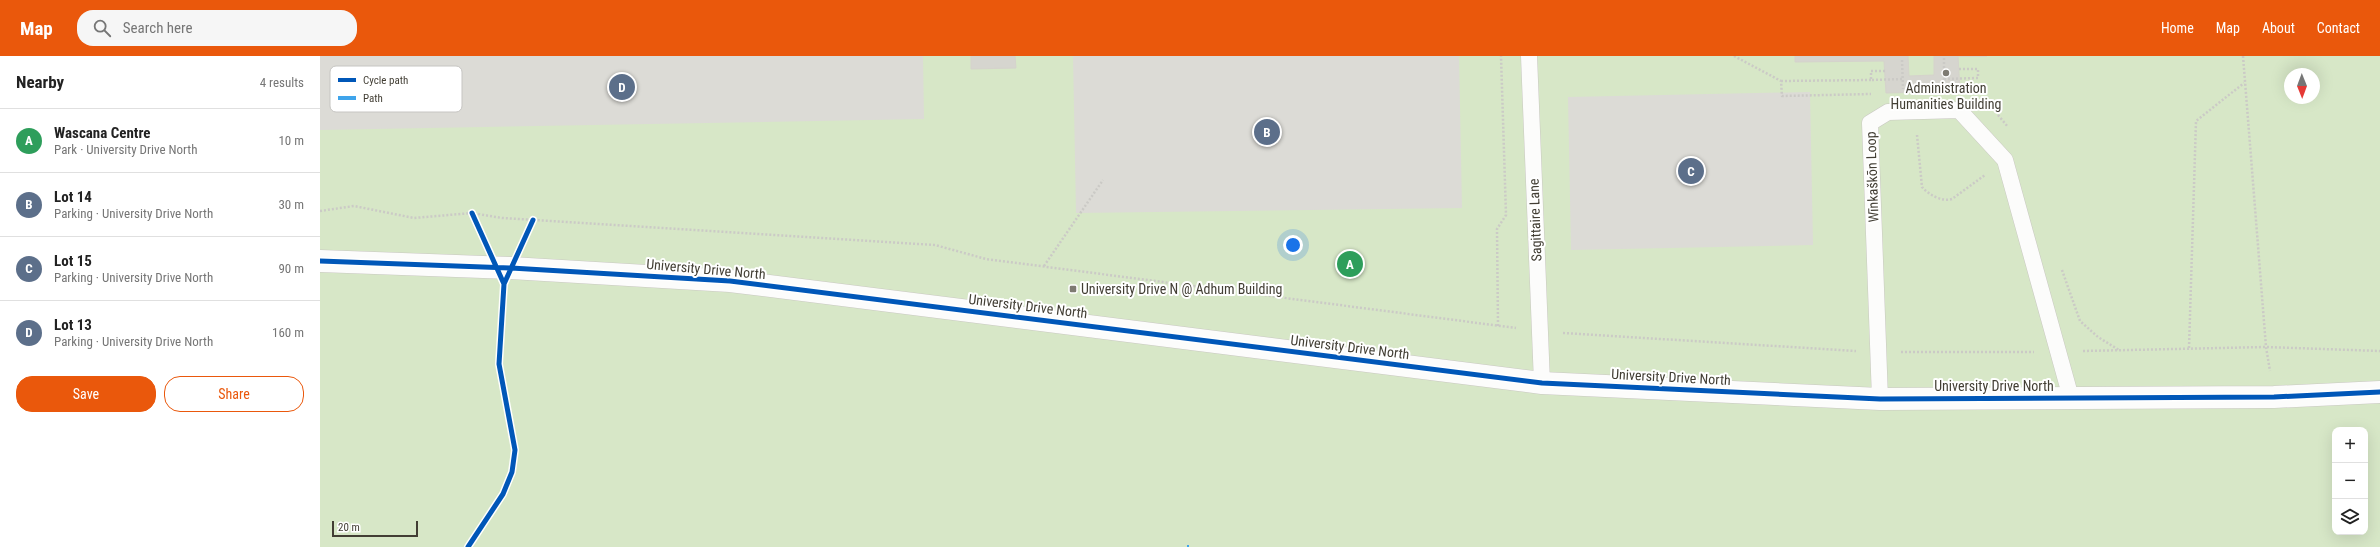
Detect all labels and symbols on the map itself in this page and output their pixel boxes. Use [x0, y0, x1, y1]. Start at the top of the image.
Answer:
legend [330, 66, 462, 112]
marker: Administration Humanities Building [1941, 68, 1951, 78]
north arrow [2284, 68, 2320, 104]
pin: D [609, 72, 635, 102]
text: Cycle path [363, 74, 408, 87]
place label: Administration Humanities Building [1891, 80, 2001, 112]
text: Path [363, 92, 383, 105]
pin: B [1254, 117, 1280, 147]
street label: Wīnkaškōn Loop [1862, 131, 1882, 223]
pin: C [1678, 156, 1704, 186]
street label: Sagittaire Lane [1526, 178, 1544, 262]
your location [1283, 235, 1303, 255]
pin: A [1337, 249, 1363, 279]
street label: University Drive North [646, 256, 766, 282]
place label: University Drive N @ Adhum Building [1081, 281, 1282, 297]
marker: University Drive N @ Adhum Building [1068, 284, 1078, 294]
street label: University Drive North [968, 291, 1088, 321]
street label: University Drive North [1290, 332, 1410, 362]
street label: University Drive North [1611, 366, 1731, 388]
street label: University Drive North [1934, 378, 2054, 394]
scale bar [332, 519, 418, 538]

